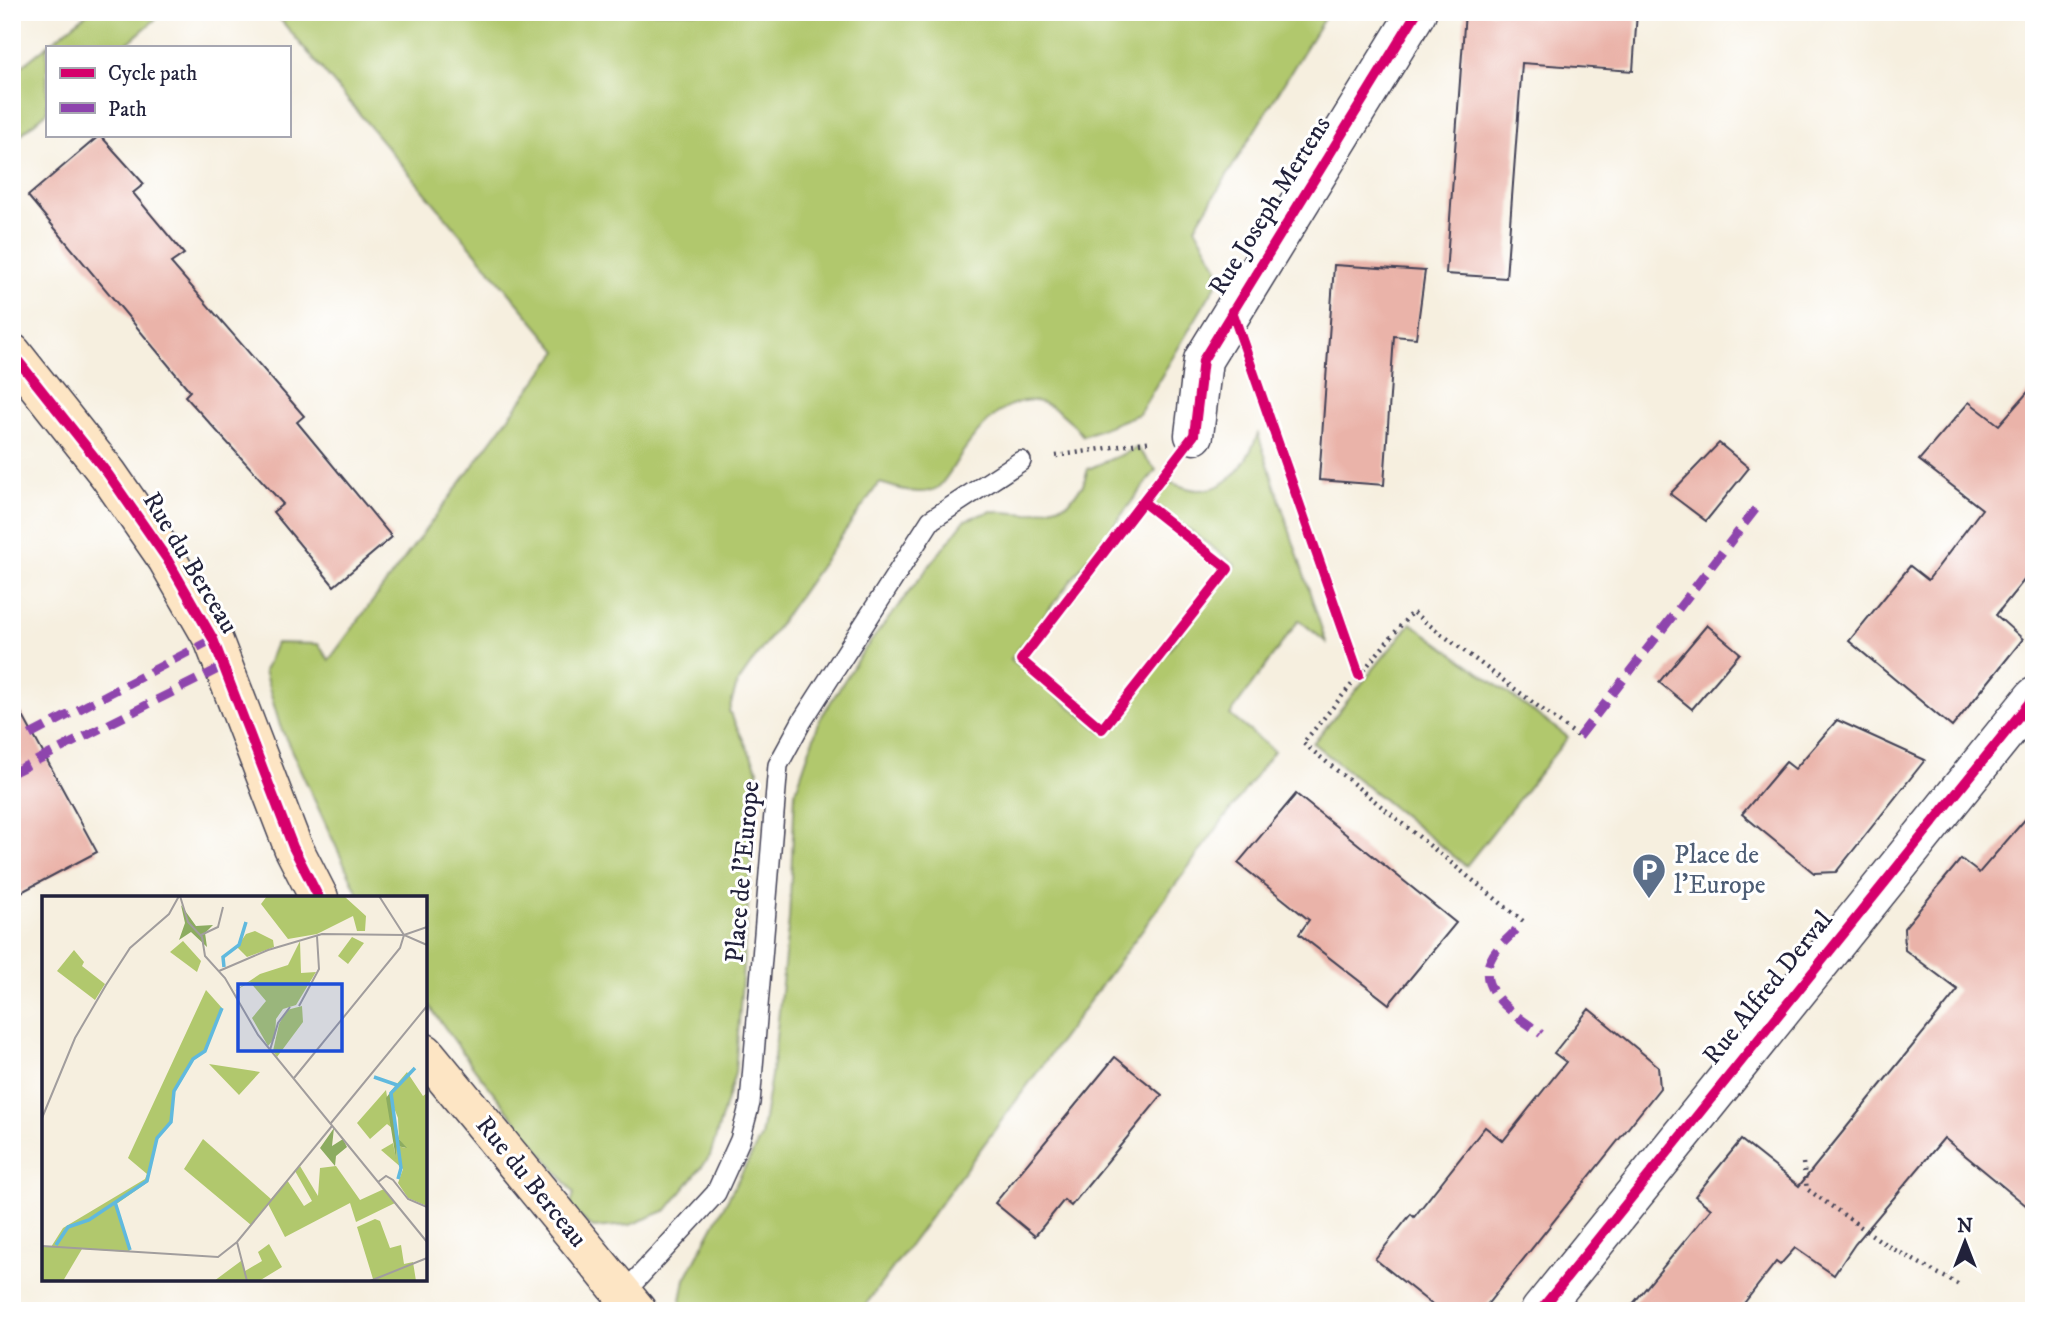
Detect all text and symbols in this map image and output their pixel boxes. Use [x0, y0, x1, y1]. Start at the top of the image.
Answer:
legend [46, 46, 290, 136]
text: Cycle path [108, 61, 197, 87]
text: Path [108, 97, 147, 123]
street label: Rue Joseph Mertens [1202, 110, 1338, 302]
street label: Rue du Berceau [135, 486, 245, 640]
street label: Place de l'Europe [719, 780, 767, 964]
place label: Place de l'Europe [1674, 839, 1766, 902]
parking icon: Place de l'Europe [1630, 851, 1668, 900]
inset map [42, 896, 427, 1281]
street label: Rue Alfred Derval [1696, 904, 1840, 1072]
street label: Rue du Berceau [468, 1110, 594, 1254]
north arrow [1930, 1208, 2000, 1278]
text: N [1957, 1215, 1973, 1238]

